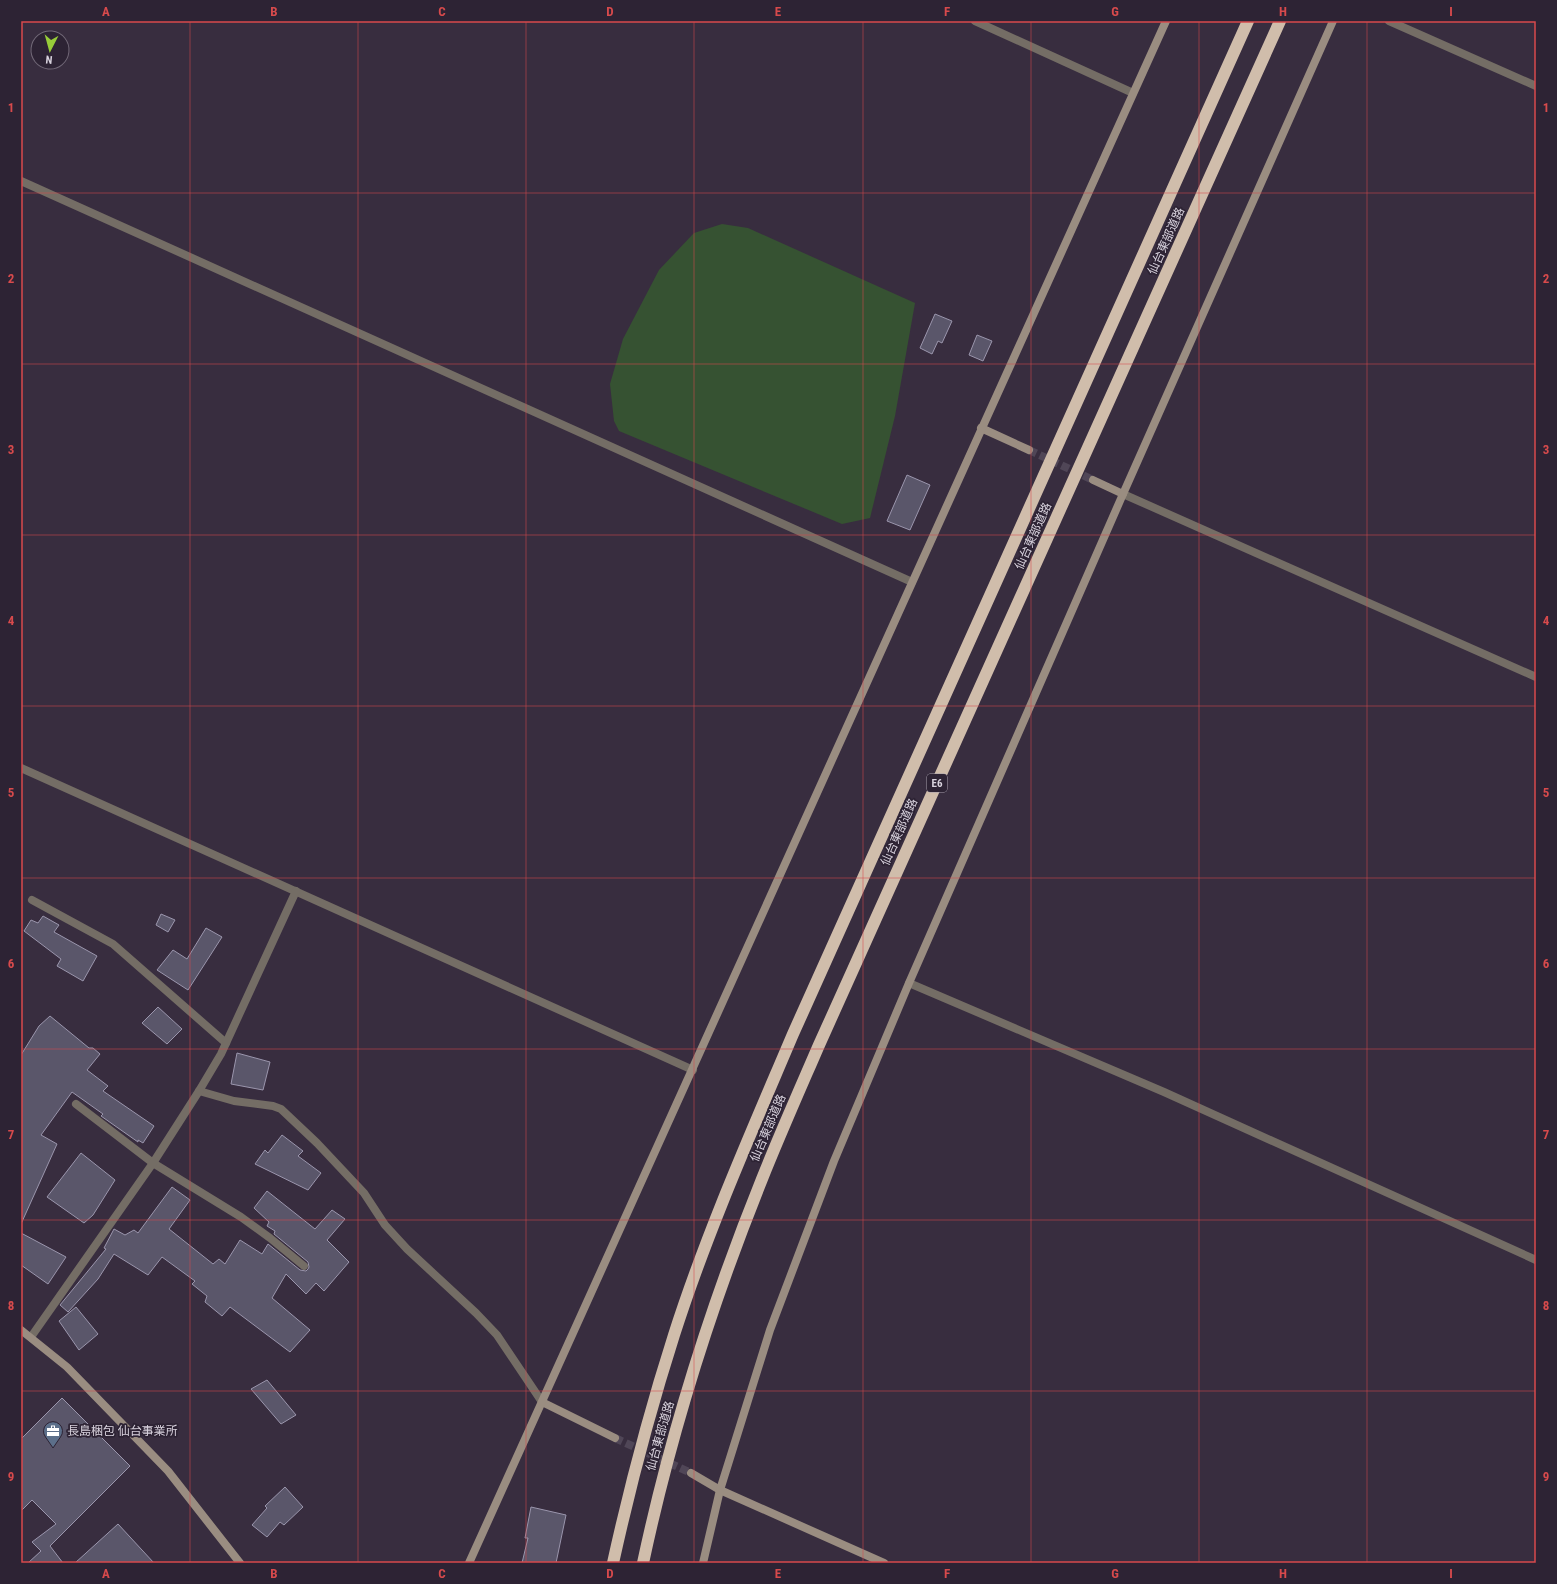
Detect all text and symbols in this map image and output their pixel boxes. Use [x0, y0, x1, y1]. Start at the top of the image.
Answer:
text: A [102, 4, 110, 19]
text: B [270, 4, 278, 19]
text: C [438, 4, 446, 19]
text: D [606, 4, 614, 19]
text: E [775, 4, 782, 19]
text: F [944, 4, 950, 19]
text: G [1111, 4, 1119, 19]
text: H [1279, 4, 1287, 19]
text: I [1449, 4, 1453, 19]
north arrow [30, 30, 70, 70]
text: N [45, 53, 53, 66]
text: 1 [8, 100, 14, 115]
text: 1 [1543, 100, 1549, 115]
street label: 仙台東部道路 [1145, 205, 1187, 277]
text: 2 [8, 271, 15, 286]
text: 2 [1543, 271, 1550, 286]
text: 3 [8, 442, 14, 457]
text: 3 [1543, 442, 1549, 457]
street label: 仙台東部道路 [1012, 500, 1054, 572]
text: 4 [8, 613, 15, 628]
text: 4 [1543, 613, 1550, 628]
road number: E6 [927, 774, 947, 792]
text: 5 [8, 785, 15, 800]
text: 5 [1543, 785, 1550, 800]
street label: 仙台東部道路 [878, 796, 920, 868]
text: 6 [8, 956, 15, 971]
text: 6 [1543, 956, 1550, 971]
street label: 仙台東部道路 [747, 1092, 789, 1164]
text: 7 [8, 1127, 15, 1142]
text: 7 [1543, 1127, 1550, 1142]
text: 8 [8, 1298, 14, 1313]
text: 8 [1543, 1298, 1549, 1313]
street label: 仙台東部道路 [643, 1399, 677, 1473]
office icon: 長島梱包 仙台事業所 [42, 1420, 64, 1448]
place label: 長島梱包 仙台事業所 [67, 1424, 178, 1438]
text: 9 [8, 1469, 14, 1484]
text: 9 [1543, 1469, 1549, 1484]
text: A [102, 1566, 110, 1581]
text: B [270, 1566, 278, 1581]
text: C [438, 1566, 446, 1581]
text: D [606, 1566, 614, 1581]
text: E [775, 1566, 782, 1581]
text: F [944, 1566, 950, 1581]
text: G [1111, 1566, 1119, 1581]
text: H [1279, 1566, 1287, 1581]
text: I [1449, 1566, 1453, 1581]

